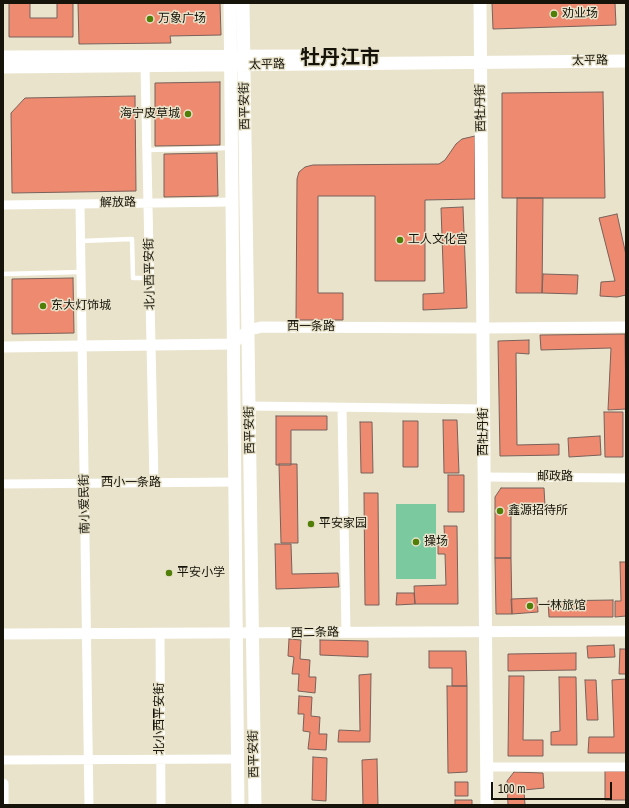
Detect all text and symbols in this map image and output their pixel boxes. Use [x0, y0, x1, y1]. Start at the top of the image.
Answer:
place label: 劝业场 [562, 7, 598, 21]
marker: 劝业场 [549, 9, 559, 19]
place label: 万象广场 [158, 12, 206, 26]
marker: 万象广场 [145, 14, 155, 24]
district label: 牡丹江市 [300, 47, 380, 71]
street label: 太平路 [572, 53, 608, 69]
street label: 太平路 [249, 57, 285, 73]
street label: 西平安街 [237, 82, 253, 130]
street label: 西牡丹街 [473, 84, 489, 132]
place label: 海宁皮草城 [120, 107, 180, 121]
marker: 海宁皮草城 [183, 109, 193, 119]
street label: 解放路 [100, 195, 136, 211]
place label: 工人文化宫 [408, 233, 468, 247]
marker: 工人文化宫 [395, 235, 405, 245]
street label: 北小西平安街 [142, 238, 158, 310]
place label: 东大灯饰城 [51, 299, 111, 313]
marker: 东大灯饰城 [38, 301, 48, 311]
street label: 西一条路 [287, 320, 335, 334]
street label: 西平安街 [242, 406, 258, 454]
street label: 西牡丹街 [477, 408, 491, 456]
street label: 邮政路 [537, 470, 573, 484]
street label: 南小爱民街 [77, 474, 93, 534]
street label: 西小一条路 [101, 476, 161, 490]
place label: 鑫源招待所 [508, 504, 568, 518]
marker: 鑫源招待所 [495, 506, 505, 516]
place label: 平安家园 [319, 517, 367, 531]
marker: 平安家园 [306, 519, 316, 529]
place label: 操场 [424, 535, 448, 549]
marker: 操场 [411, 537, 421, 547]
place label: 平安小学 [177, 566, 225, 580]
marker: 平安小学 [164, 568, 174, 578]
place label: 一林旅馆 [538, 599, 586, 613]
marker: 一林旅馆 [525, 601, 535, 611]
street label: 西二条路 [291, 625, 339, 641]
street label: 北小西平安街 [153, 683, 167, 755]
street label: 西平安街 [246, 730, 262, 778]
scale bar [493, 774, 614, 800]
text: 100 m [498, 781, 525, 797]

